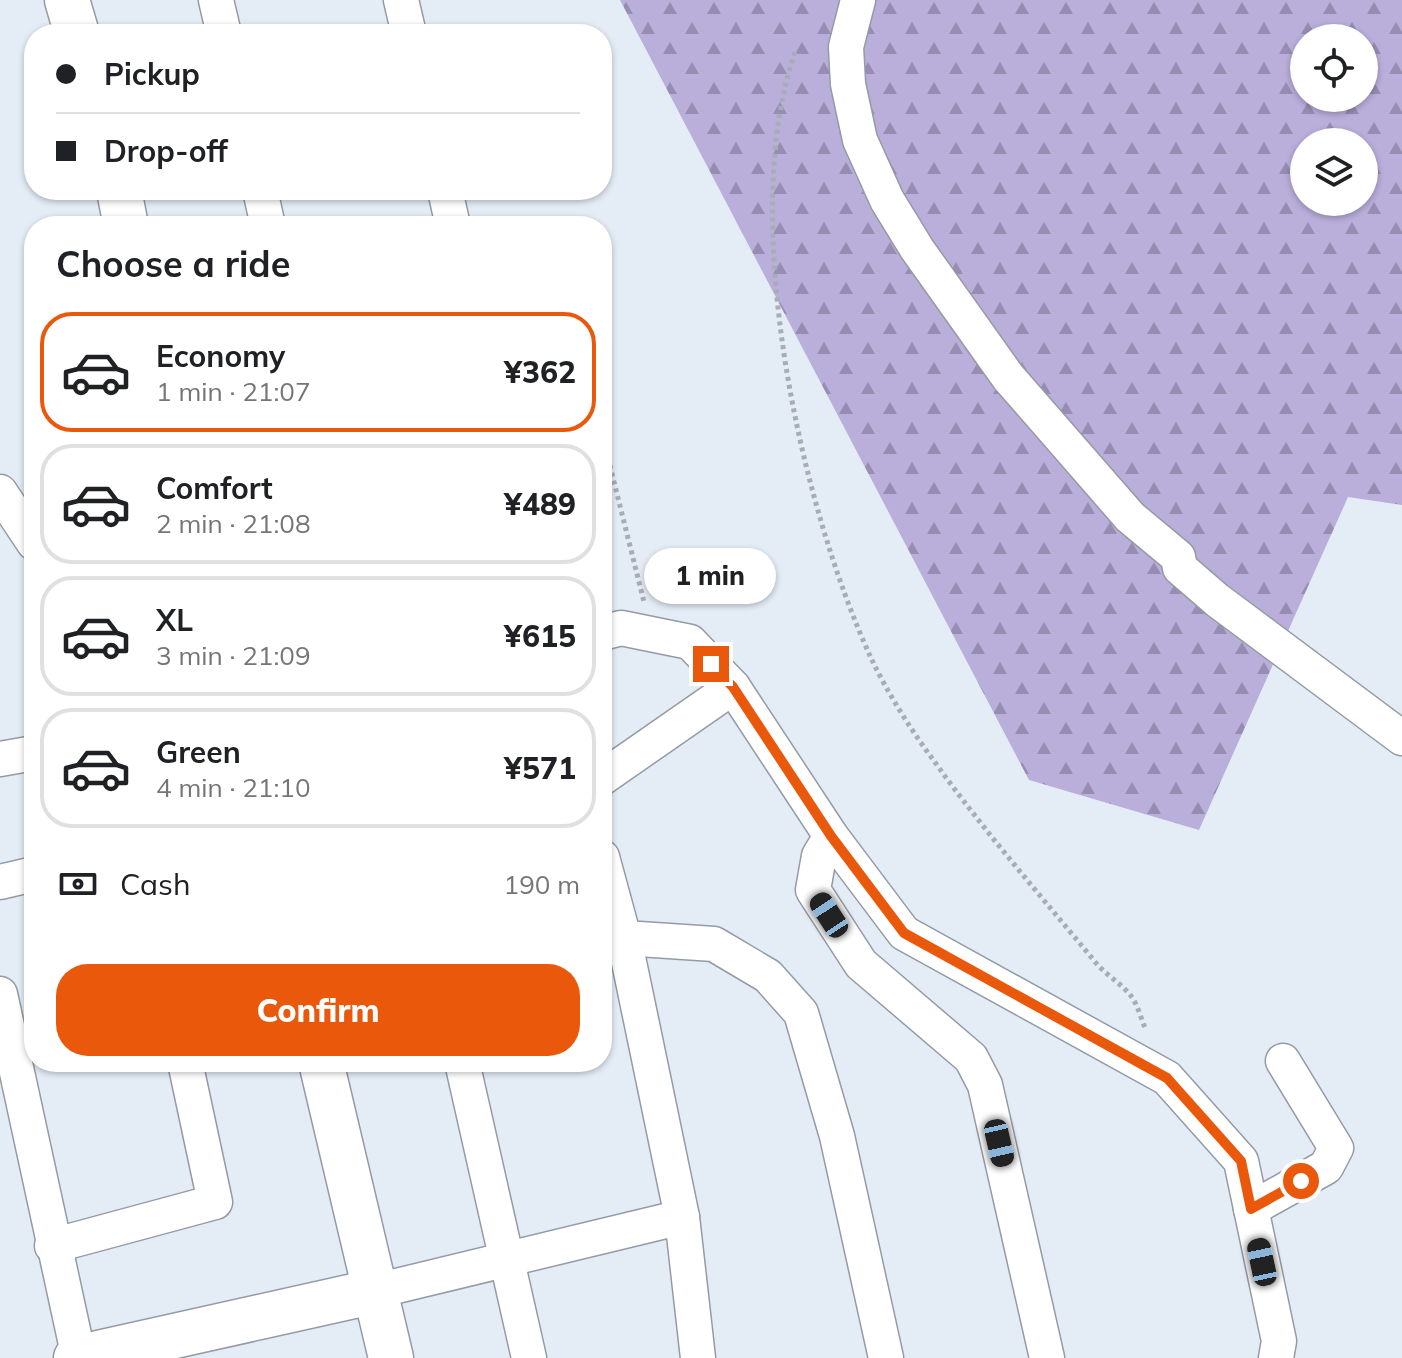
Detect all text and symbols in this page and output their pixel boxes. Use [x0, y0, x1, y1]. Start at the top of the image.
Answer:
map controls [1290, 24, 1378, 216]
button: locate [1290, 24, 1378, 112]
text: Pickup [104, 55, 200, 93]
button: layers [1290, 128, 1378, 216]
text: Drop-off [104, 132, 228, 170]
text: Choose a ride [56, 241, 290, 286]
icon: car [60, 336, 132, 408]
text: Economy [156, 337, 285, 375]
text: ¥362 [504, 353, 576, 391]
text: 1 min · 21:07 [156, 375, 311, 408]
icon: car [60, 468, 132, 540]
text: Comfort [156, 469, 273, 507]
text: ¥489 [504, 485, 576, 523]
text: 2 min · 21:08 [156, 507, 311, 540]
callout: 1 min [645, 548, 777, 604]
text: 1 min [675, 559, 745, 592]
icon: car [60, 600, 132, 672]
text: XL [156, 601, 193, 639]
text: ¥615 [504, 617, 576, 655]
text: 3 min · 21:09 [156, 639, 311, 672]
route end [693, 646, 729, 682]
icon: car [60, 732, 132, 804]
text: Green [156, 733, 241, 771]
text: ¥571 [504, 749, 576, 787]
text: 4 min · 21:10 [156, 771, 311, 804]
icon: cash [56, 862, 100, 906]
text: Cash [120, 865, 191, 903]
text: 190 m [504, 868, 580, 901]
car [806, 888, 852, 942]
button: Confirm [56, 964, 580, 1056]
car [982, 1117, 1016, 1169]
route start [1283, 1163, 1319, 1199]
car [1245, 1236, 1279, 1288]

